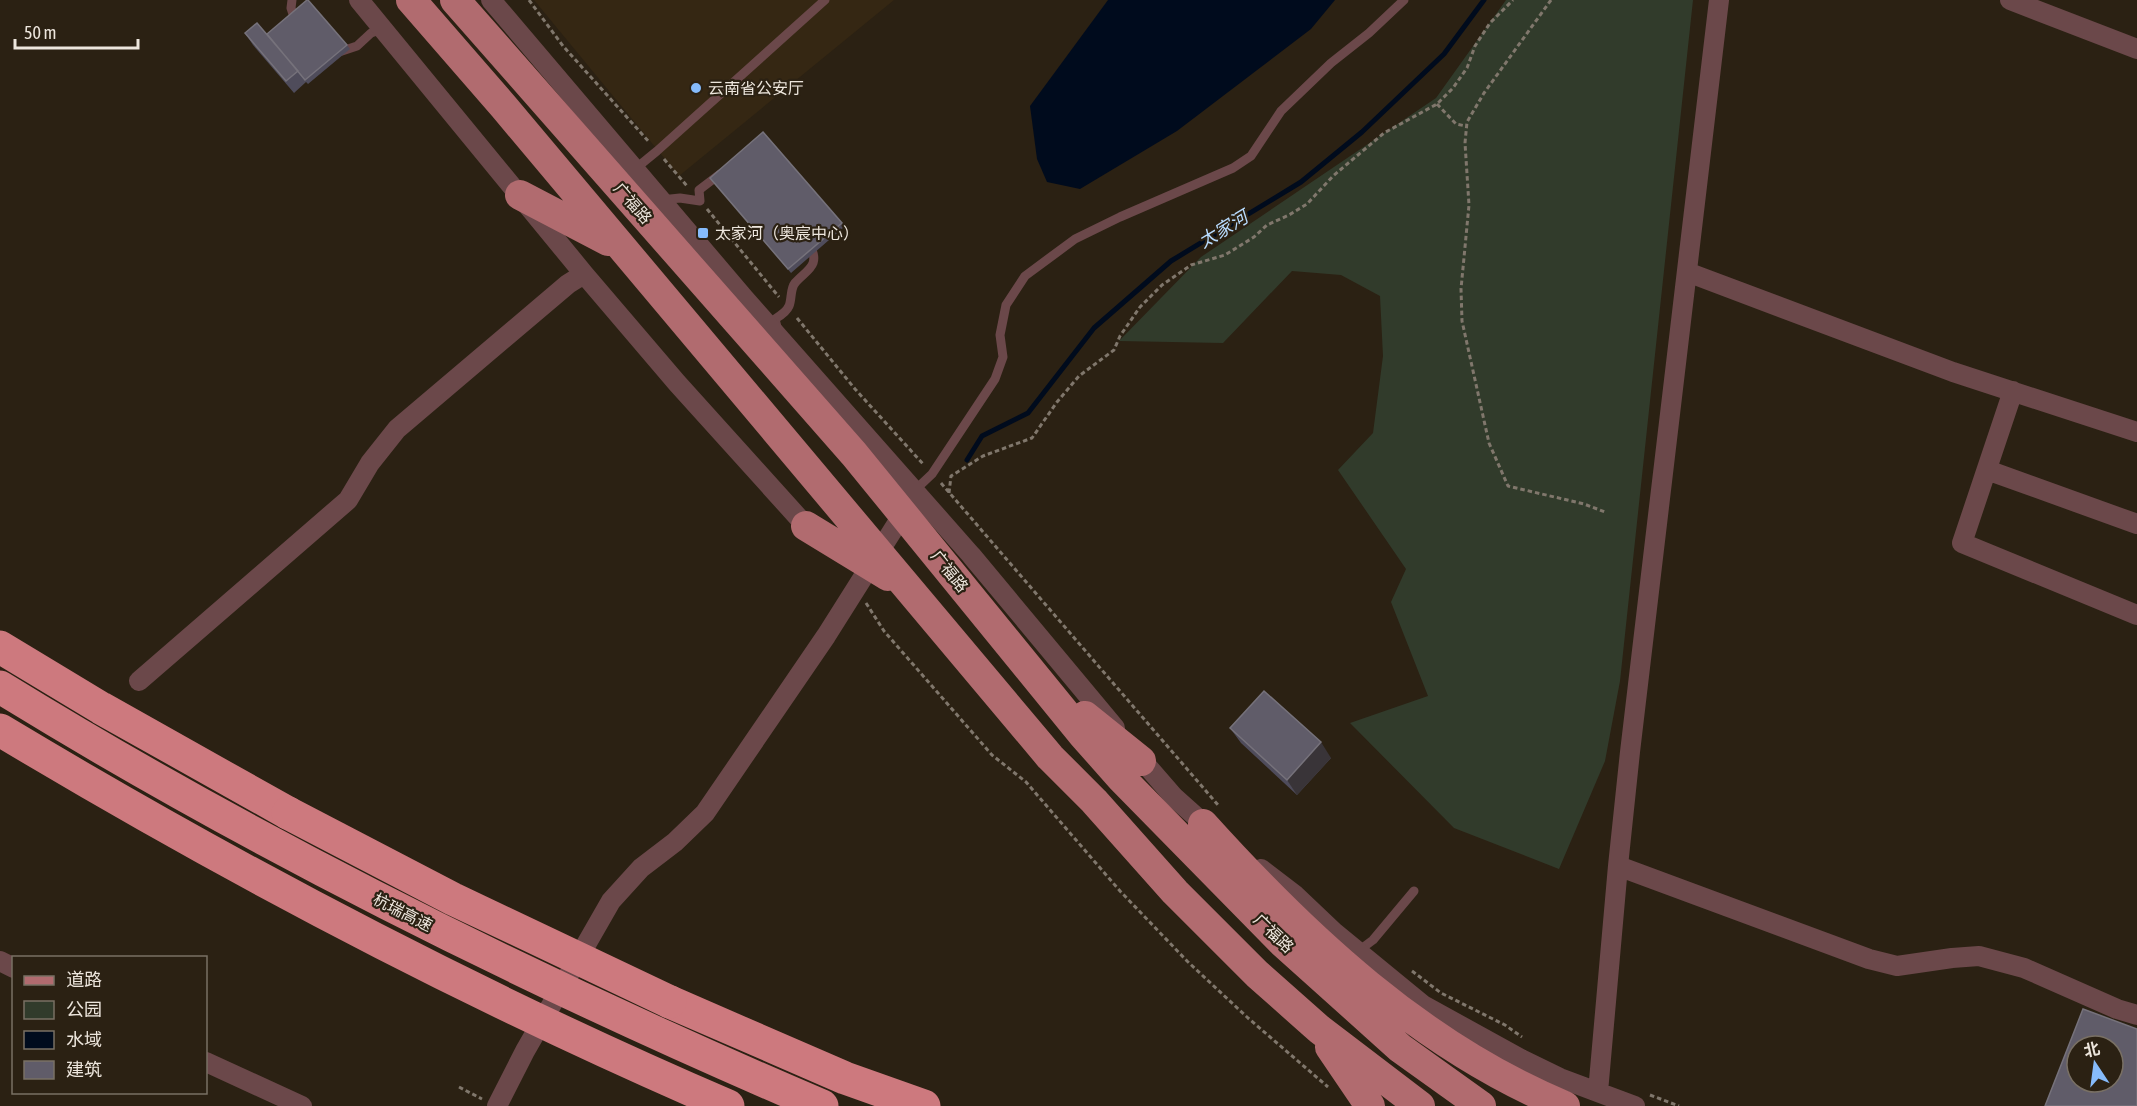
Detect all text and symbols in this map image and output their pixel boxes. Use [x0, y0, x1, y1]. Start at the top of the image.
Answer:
scale bar [15, 12, 138, 50]
text: 50 m [24, 22, 56, 43]
place label: 云南省公安厅 [708, 79, 804, 97]
marker: 云南省公安厅 [689, 81, 703, 95]
street label: 广福路 [610, 179, 656, 227]
water label: 太家河 [1194, 205, 1254, 252]
place label: 太家河（奥宸中心） [715, 224, 859, 242]
marker: 太家河（奥宸中心） [696, 226, 710, 240]
street label: 广福路 [928, 547, 972, 595]
street label: 杭瑞高速 [370, 889, 436, 935]
street label: 广福路 [1250, 910, 1298, 956]
legend [12, 956, 207, 1094]
text: 道路 [66, 969, 102, 990]
text: 公园 [66, 999, 102, 1020]
text: 水域 [66, 1029, 102, 1050]
north arrow [2065, 1034, 2125, 1094]
text: 北 [2082, 1039, 2101, 1060]
text: 建筑 [66, 1059, 102, 1080]

